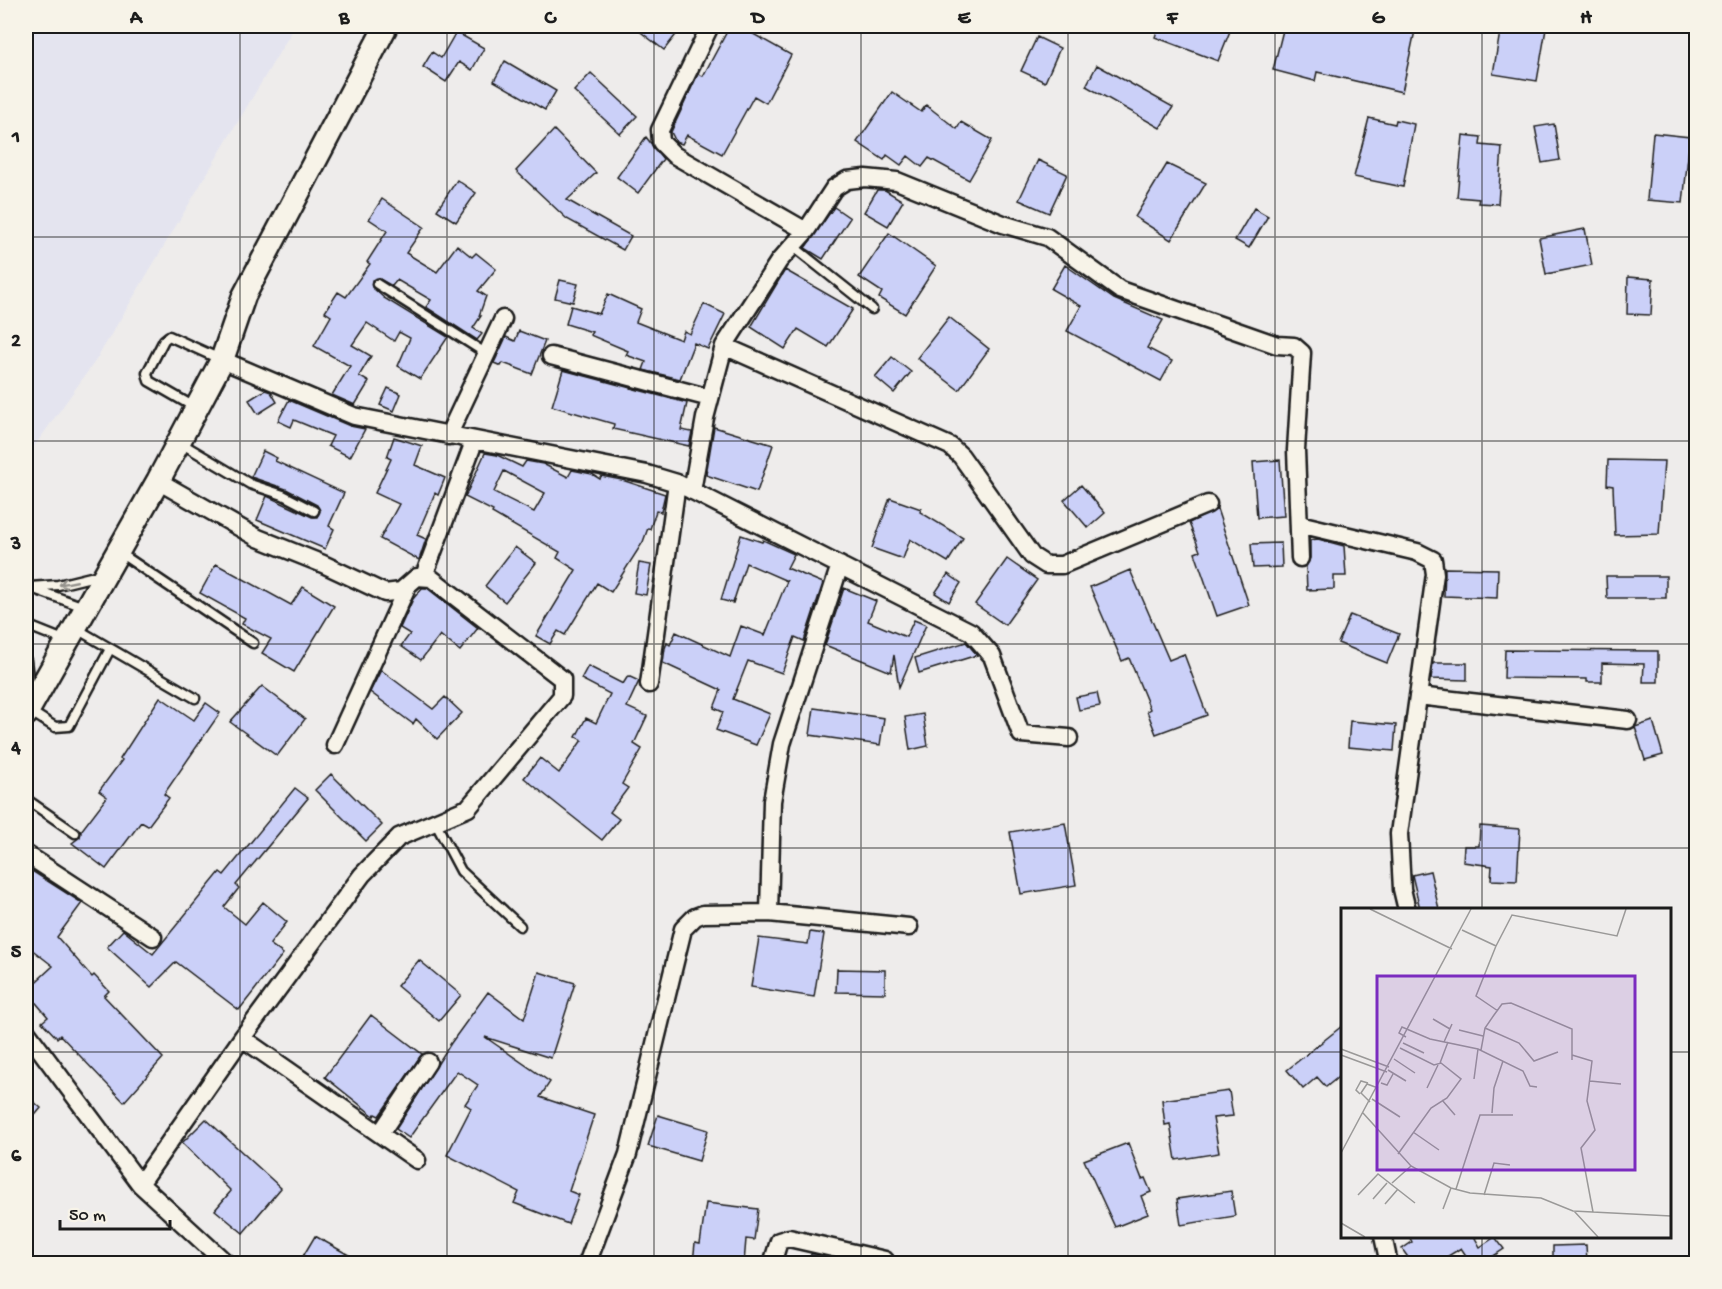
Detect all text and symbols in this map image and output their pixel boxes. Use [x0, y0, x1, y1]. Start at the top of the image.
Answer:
text: A [129, 8, 144, 31]
text: B [338, 8, 350, 31]
text: C [544, 8, 558, 31]
text: D [749, 8, 765, 31]
text: E [958, 8, 972, 31]
text: F [1166, 8, 1179, 31]
text: G [1372, 8, 1386, 31]
text: H [1580, 8, 1592, 31]
text: 1 [11, 127, 20, 150]
text: 2 [11, 331, 21, 354]
text: 3 [10, 534, 21, 557]
one-way arrow [59, 578, 78, 589]
text: 4 [10, 738, 21, 761]
inset map [1341, 908, 1671, 1238]
text: 5 [11, 942, 22, 965]
text: 6 [11, 1146, 22, 1169]
scale bar [60, 1193, 170, 1231]
text: 50 m [69, 1206, 106, 1227]

